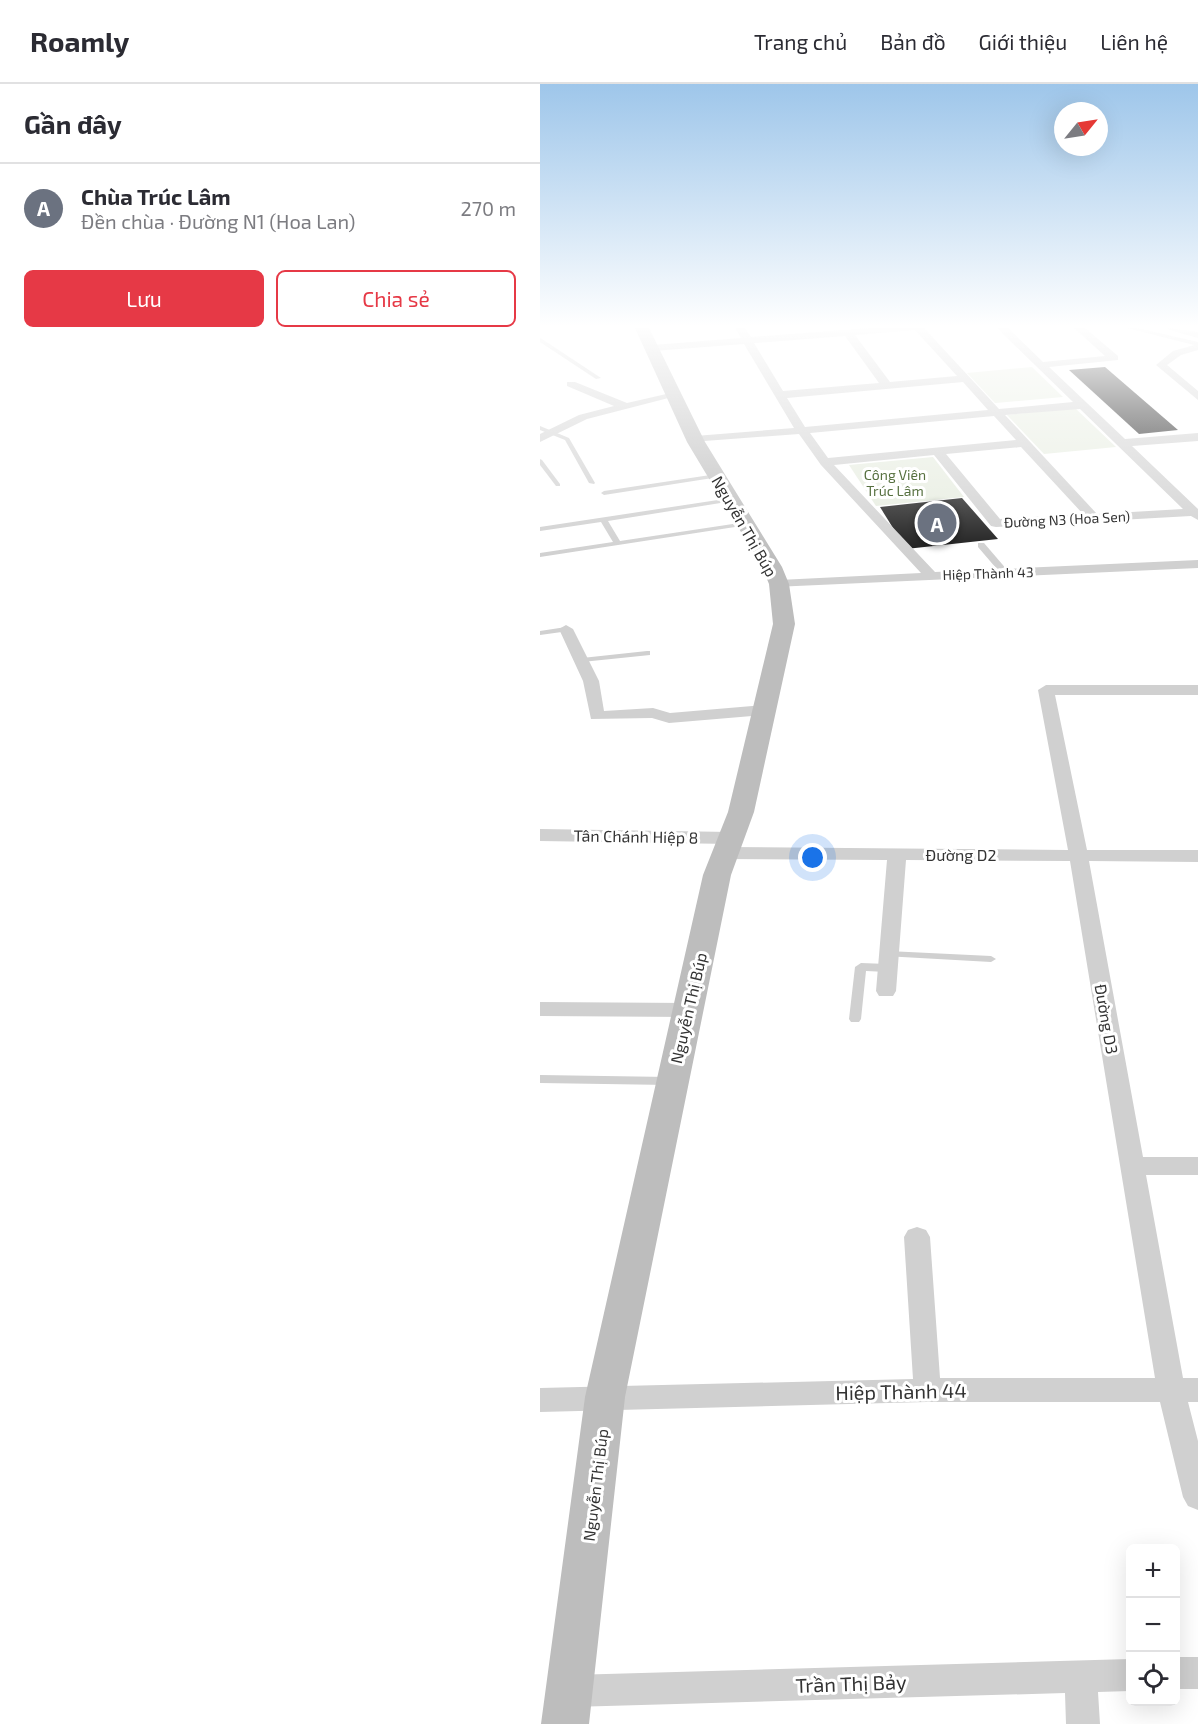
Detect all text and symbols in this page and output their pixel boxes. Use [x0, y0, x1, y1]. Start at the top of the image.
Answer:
text: Roamly [30, 24, 129, 58]
text: Trang chủ [754, 29, 847, 54]
text: Bản đồ [880, 29, 946, 54]
text: Giới thiệu [979, 29, 1067, 54]
text: Liên hệ [1100, 29, 1168, 54]
north arrow [1054, 102, 1108, 156]
text: Gần đây [24, 108, 122, 139]
text: Chùa Trúc Lâm [81, 183, 231, 209]
text: A [37, 196, 50, 220]
text: 270 m [460, 196, 516, 220]
text: Đền chùa · Đường N1 (Hoa Lan) [81, 209, 355, 233]
button: Lưu [24, 270, 264, 327]
button: Chia sẻ [276, 270, 516, 327]
park label: Công Viên Trúc Lâm [864, 466, 926, 499]
street label: Nguyễn Thị Búp [708, 472, 782, 580]
pin: A [918, 500, 956, 546]
street label: Đường N3 (Hoa Sen) [1003, 507, 1131, 531]
street label: Hiệp Thành 43 [942, 563, 1034, 583]
street label: Tân Chánh Hiệp 8 [574, 825, 698, 847]
your location [798, 843, 827, 872]
street label: Đường D2 [926, 845, 996, 864]
street label: Nguyễn Thị Búp [666, 951, 710, 1065]
street label: Đường D3 [1091, 982, 1123, 1056]
street label: Hiệp Thành 44 [835, 1378, 967, 1404]
street label: Nguyễn Thị Búp [579, 1428, 611, 1542]
map controls [1126, 1544, 1180, 1706]
button: + [1126, 1544, 1180, 1598]
button: − [1126, 1598, 1180, 1652]
button: locate [1126, 1652, 1180, 1706]
street label: Trần Thị Bảy [795, 1669, 907, 1697]

